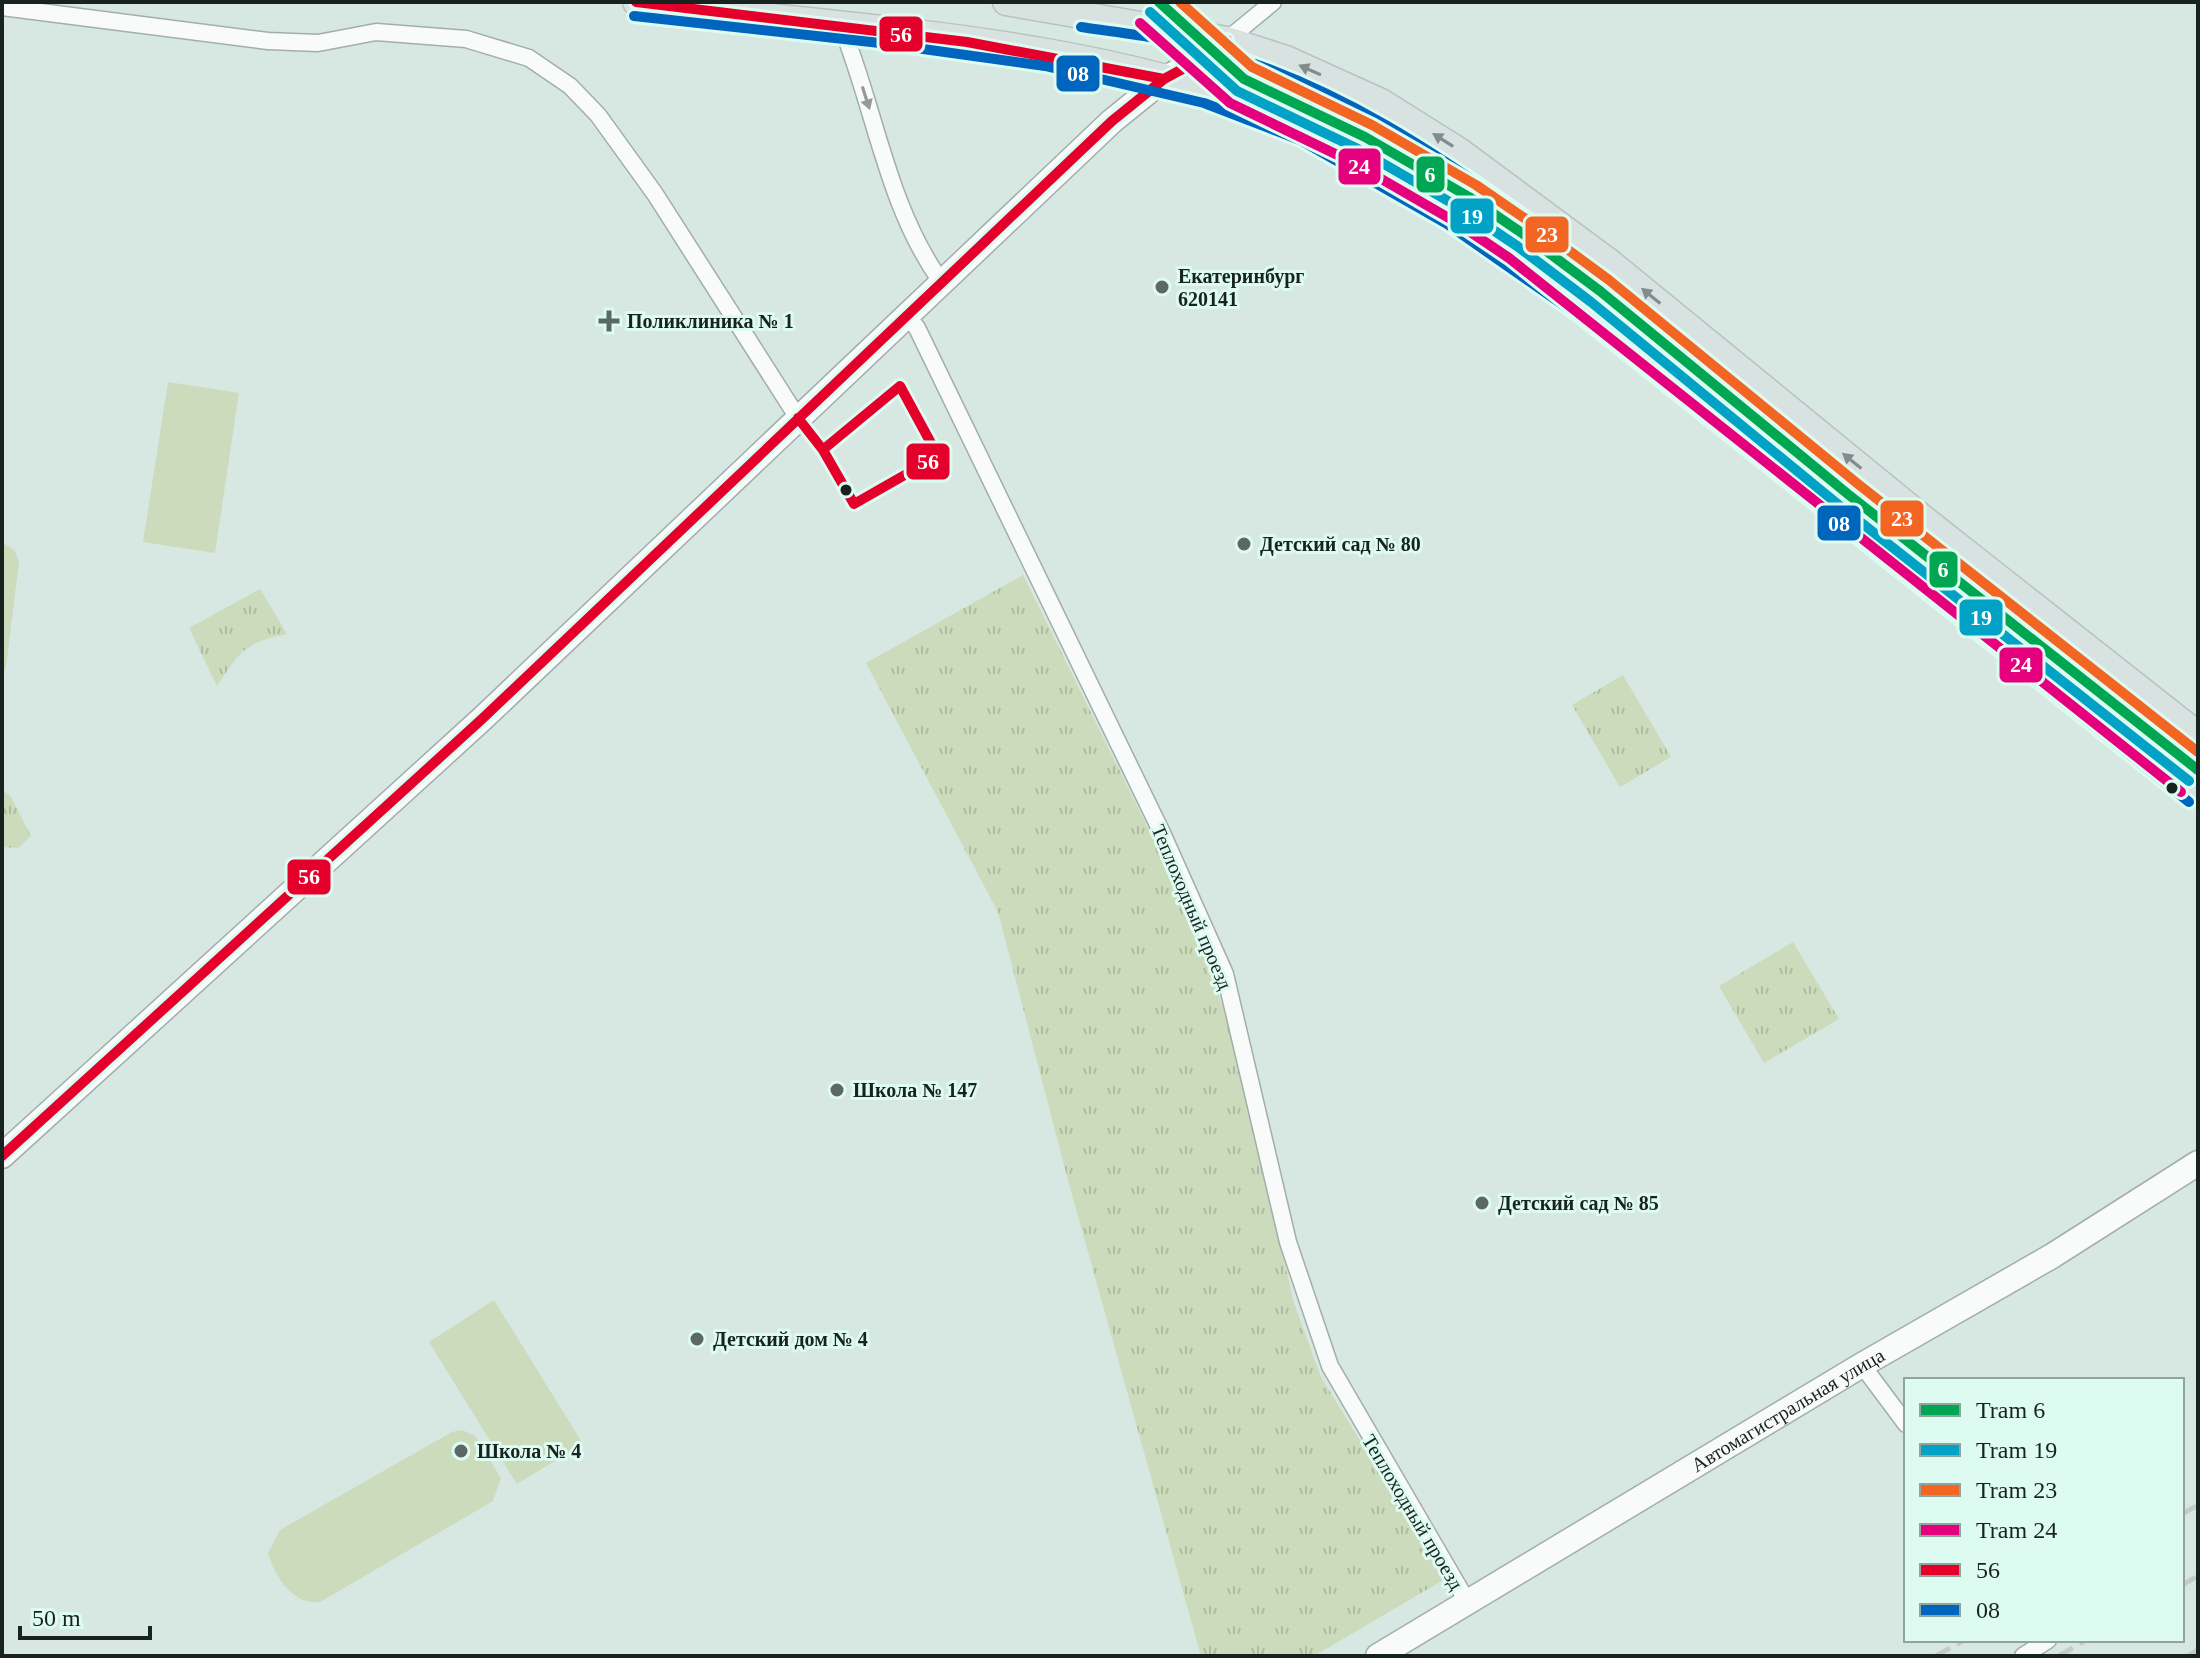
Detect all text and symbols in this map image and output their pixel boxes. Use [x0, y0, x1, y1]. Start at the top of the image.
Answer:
line badge: 56 [878, 15, 924, 53]
text: 56 [890, 22, 912, 47]
line badge: 08 [1055, 54, 1101, 93]
text: 08 [1067, 61, 1089, 86]
one-way arrow [1298, 63, 1321, 77]
one-way arrow [860, 87, 872, 111]
one-way arrow [1432, 133, 1453, 148]
line badge: 24 [1337, 147, 1382, 186]
text: 24 [1348, 154, 1370, 179]
line badge: 6 [1415, 155, 1446, 194]
text: 6 [1425, 162, 1436, 187]
line badge: 19 [1449, 197, 1495, 235]
text: 19 [1461, 204, 1483, 229]
line badge: 23 [1524, 215, 1570, 254]
text: 23 [1536, 222, 1558, 247]
place label: Екатеринбург 620141 [1178, 265, 1304, 310]
marker: Екатеринбург 620141 [1153, 278, 1171, 296]
one-way arrow [1641, 288, 1661, 305]
marker: Поликлиника № 1 [598, 310, 620, 332]
place label: Поликлиника № 1 [627, 310, 794, 332]
line badge: 56 [905, 442, 951, 481]
text: 56 [917, 449, 939, 474]
one-way arrow [1842, 453, 1862, 469]
unlabelled marker [838, 482, 854, 498]
line badge: 23 [1879, 499, 1925, 538]
line badge: 08 [1816, 504, 1862, 542]
text: 23 [1891, 506, 1913, 531]
text: 08 [1828, 511, 1850, 536]
place label: Детский сад № 80 [1260, 533, 1421, 556]
marker: Детский сад № 80 [1235, 535, 1253, 553]
line badge: 6 [1928, 550, 1959, 589]
text: 6 [1938, 557, 1949, 582]
line badge: 19 [1958, 598, 2004, 637]
text: 19 [1970, 605, 1992, 630]
line badge: 24 [1998, 646, 2044, 684]
text: 24 [2010, 652, 2032, 677]
unlabelled marker [2164, 780, 2180, 796]
street label: Теплоходный проезд [1146, 821, 1237, 993]
line badge: 56 [286, 858, 332, 896]
text: 56 [298, 864, 320, 889]
place label: Школа № 147 [853, 1079, 977, 1101]
marker: Школа № 147 [828, 1081, 846, 1099]
place label: Детский сад № 85 [1498, 1192, 1659, 1215]
marker: Детский сад № 85 [1473, 1194, 1491, 1212]
place label: Детский дом № 4 [713, 1328, 868, 1351]
marker: Детский дом № 4 [688, 1330, 706, 1348]
street label: Автомагистральная улица [1687, 1344, 1888, 1476]
legend [1904, 1378, 2184, 1642]
text: Tram 6 [1976, 1397, 2045, 1423]
street label: Теплоходный проезд [1357, 1430, 1468, 1594]
text: Tram 19 [1976, 1437, 2057, 1463]
place label: Школа № 4 [477, 1440, 581, 1462]
marker: Школа № 4 [452, 1442, 470, 1460]
text: Tram 23 [1976, 1477, 2057, 1503]
text: Tram 24 [1976, 1517, 2057, 1543]
text: 56 [1976, 1557, 2000, 1583]
scale bar [20, 1590, 150, 1640]
text: 08 [1976, 1597, 2000, 1623]
text: 50 m [32, 1605, 81, 1631]

